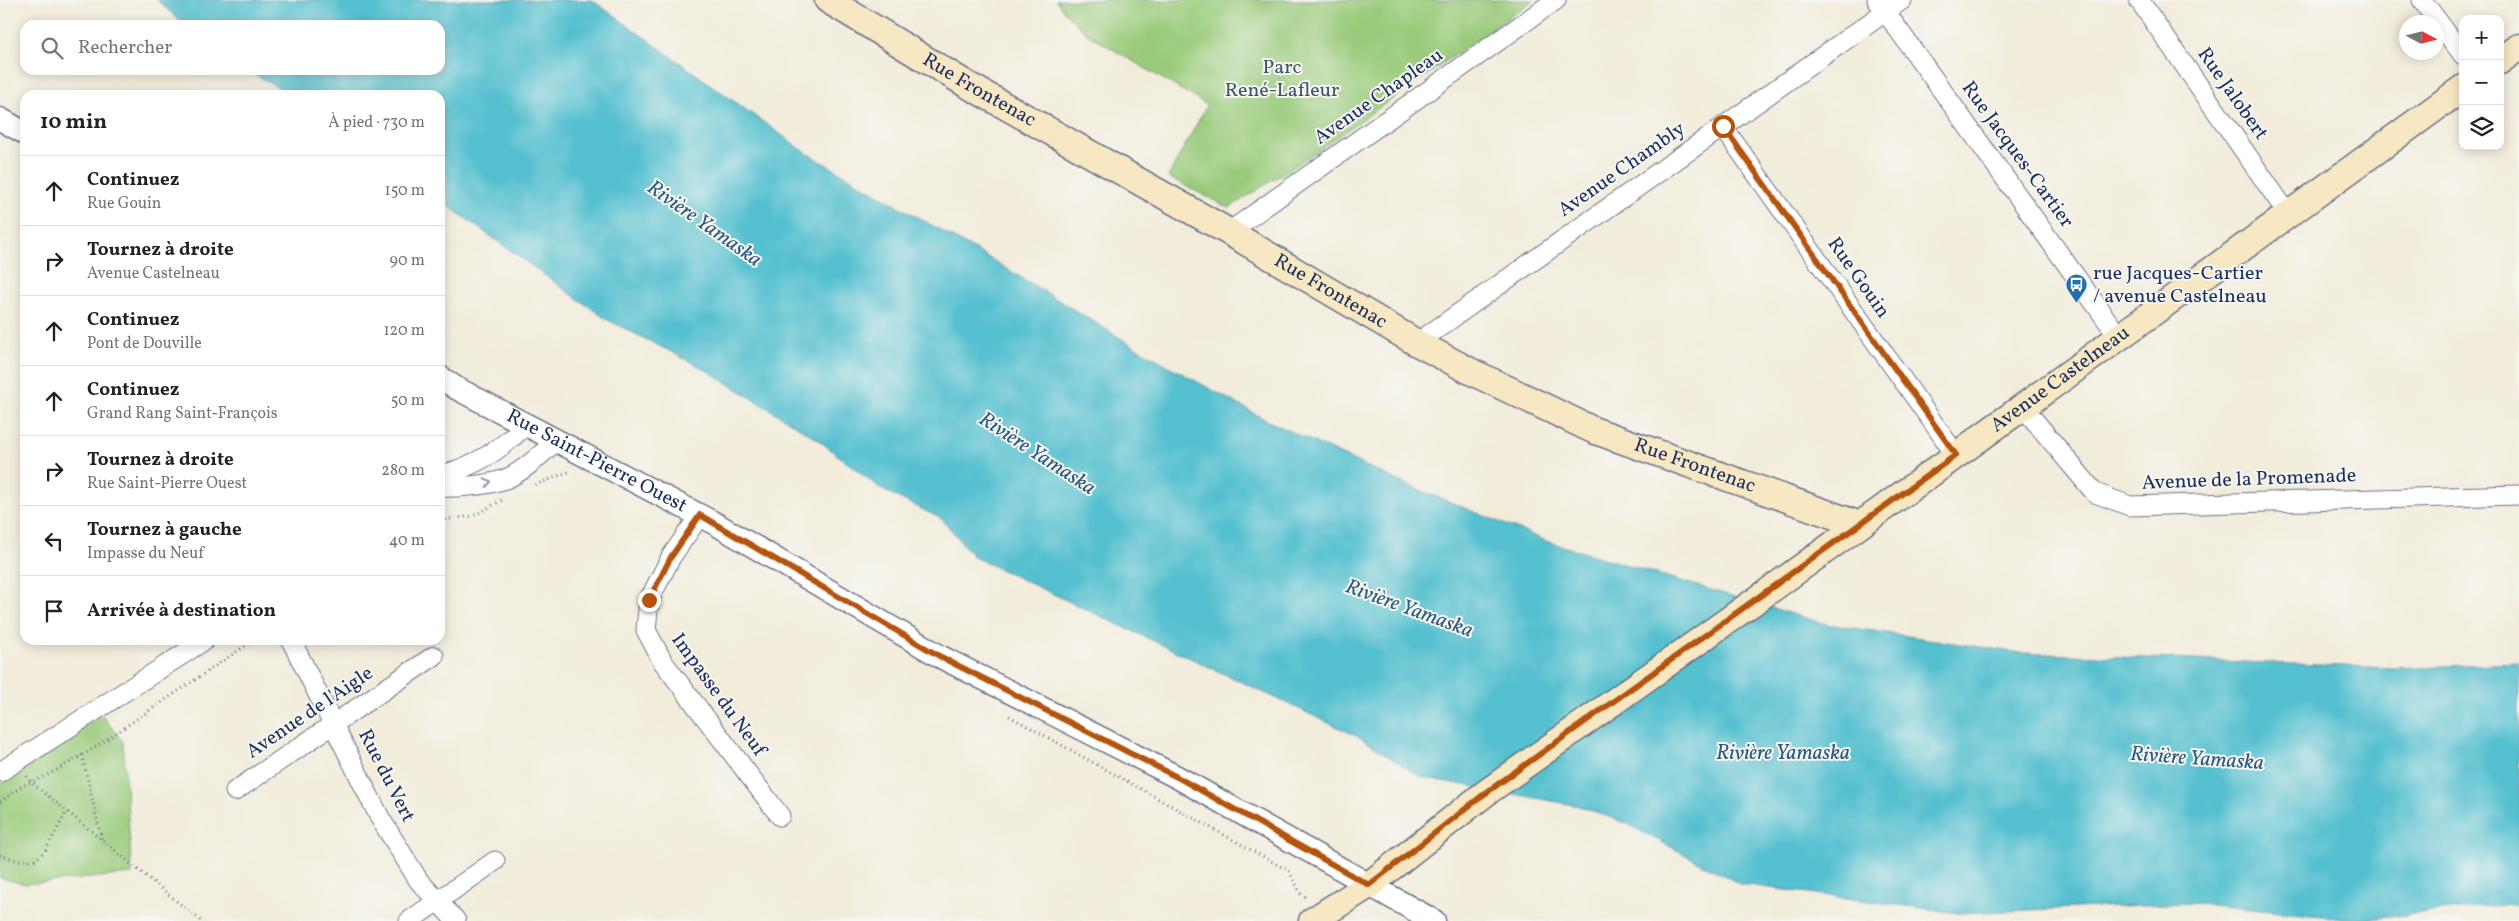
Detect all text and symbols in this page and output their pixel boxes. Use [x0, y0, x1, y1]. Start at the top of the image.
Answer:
north arrow [2399, 15, 2444, 60]
map controls [2459, 15, 2504, 150]
button: + [2459, 15, 2504, 60]
search box [20, 20, 445, 75]
icon: search [38, 34, 66, 62]
text: Rechercher [78, 35, 172, 61]
street label: Avenue Chapleau [1309, 42, 1449, 152]
street label: Rue Jalobert [2190, 42, 2274, 146]
street label: Rue Frontenac [917, 46, 1041, 135]
park label: Parc René-Lafleur [1225, 54, 1339, 105]
button: − [2459, 60, 2504, 105]
street label: Rue Jacques-Cartier [1954, 76, 2080, 234]
button: layers [2459, 105, 2504, 150]
text: 10 min [40, 108, 107, 137]
text: À pied · 730 m [328, 112, 425, 134]
route start [1712, 115, 1735, 138]
street label: Avenue Chambly [1553, 116, 1691, 224]
text: Continuez [87, 167, 179, 193]
water label: Rivière Yamaska [641, 174, 767, 274]
icon: ahead [40, 177, 68, 205]
text: 150 m [384, 180, 425, 202]
text: Rue Gouin [87, 193, 161, 215]
street label: Rue Gouin [1820, 232, 1896, 324]
text: Tournez à droite [87, 237, 234, 263]
icon: right [40, 247, 68, 275]
street label: Rue Frontenac [1268, 247, 1392, 336]
text: 90 m [389, 250, 425, 272]
place label: rue Jacques-Cartier / avenue Castelneau [2093, 260, 2267, 311]
text: Avenue Castelneau [87, 263, 220, 285]
bus stop icon: rue Jacques-Cartier / avenue Castelneau [2065, 273, 2089, 304]
text: Continuez [87, 307, 179, 333]
icon: ahead [40, 317, 68, 345]
text: 120 m [383, 320, 425, 342]
street label: Avenue Castelneau [1985, 320, 2136, 440]
text: Pont de Douville [87, 333, 202, 355]
text: Continuez [87, 377, 179, 403]
icon: ahead [40, 387, 68, 415]
text: 50 m [391, 390, 425, 412]
text: Grand Rang Saint-François [87, 403, 278, 425]
street label: Rue Saint-Pierre Ouest [501, 403, 692, 520]
water label: Rivière Yamaska [973, 405, 1101, 503]
street label: Rue Frontenac [1630, 432, 1759, 501]
text: Tournez à droite [87, 447, 234, 473]
icon: right [40, 457, 68, 485]
text: 280 m [381, 460, 425, 482]
street label: Avenue de la Promenade [2141, 462, 2357, 498]
text: Rue Saint-Pierre Ouest [87, 473, 247, 495]
one-way arrow [484, 477, 493, 488]
text: Tournez à gauche [87, 517, 242, 543]
icon: left [40, 527, 68, 555]
text: 40 m [389, 530, 425, 552]
text: Impasse du Neuf [87, 543, 204, 565]
water label: Rivière Yamaska [1341, 572, 1477, 646]
route end [638, 589, 661, 612]
icon: arrive [40, 597, 68, 625]
text: Arrivée à destination [87, 598, 276, 624]
street label: Impasse du Neuf [664, 628, 773, 764]
street label: Avenue de l'Aigle [241, 660, 379, 766]
street label: Rue du Vert [351, 725, 421, 827]
water label: Rivière Yamaska [1716, 739, 1850, 768]
water label: Rivière Yamaska [2129, 740, 2265, 778]

